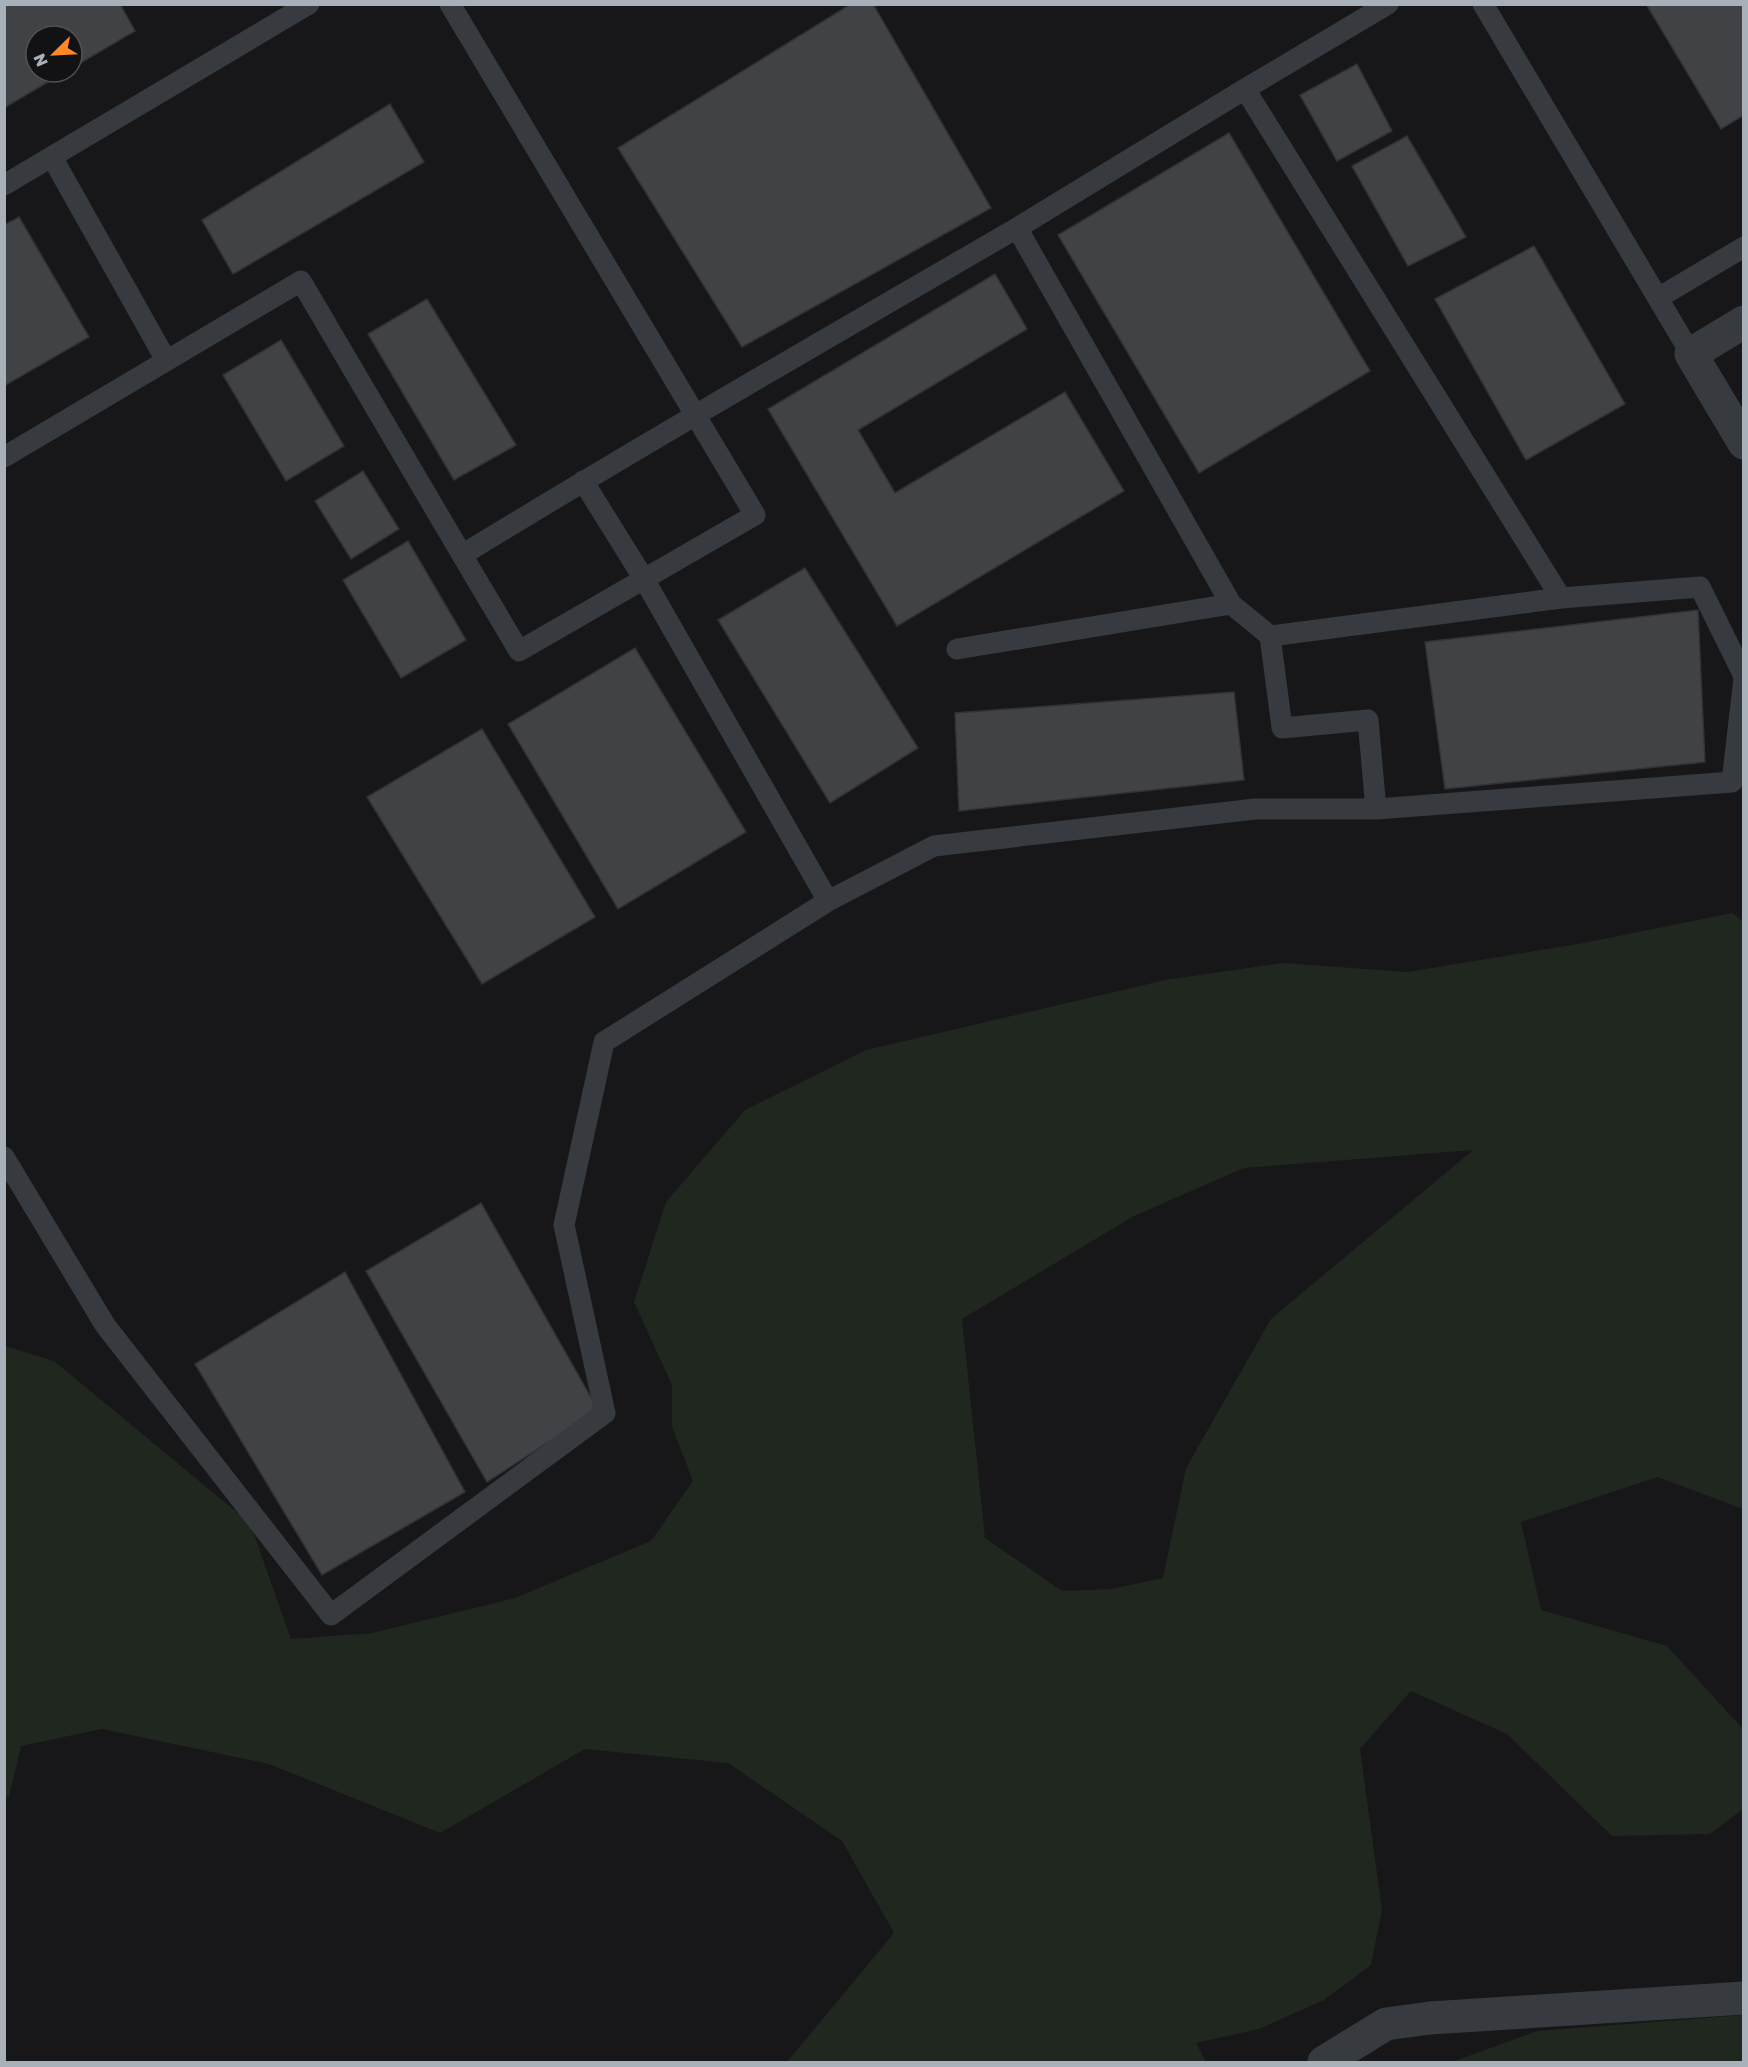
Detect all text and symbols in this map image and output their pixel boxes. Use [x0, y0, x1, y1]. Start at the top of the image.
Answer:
north arrow [24, 24, 84, 84]
text: N [29, 50, 52, 70]

